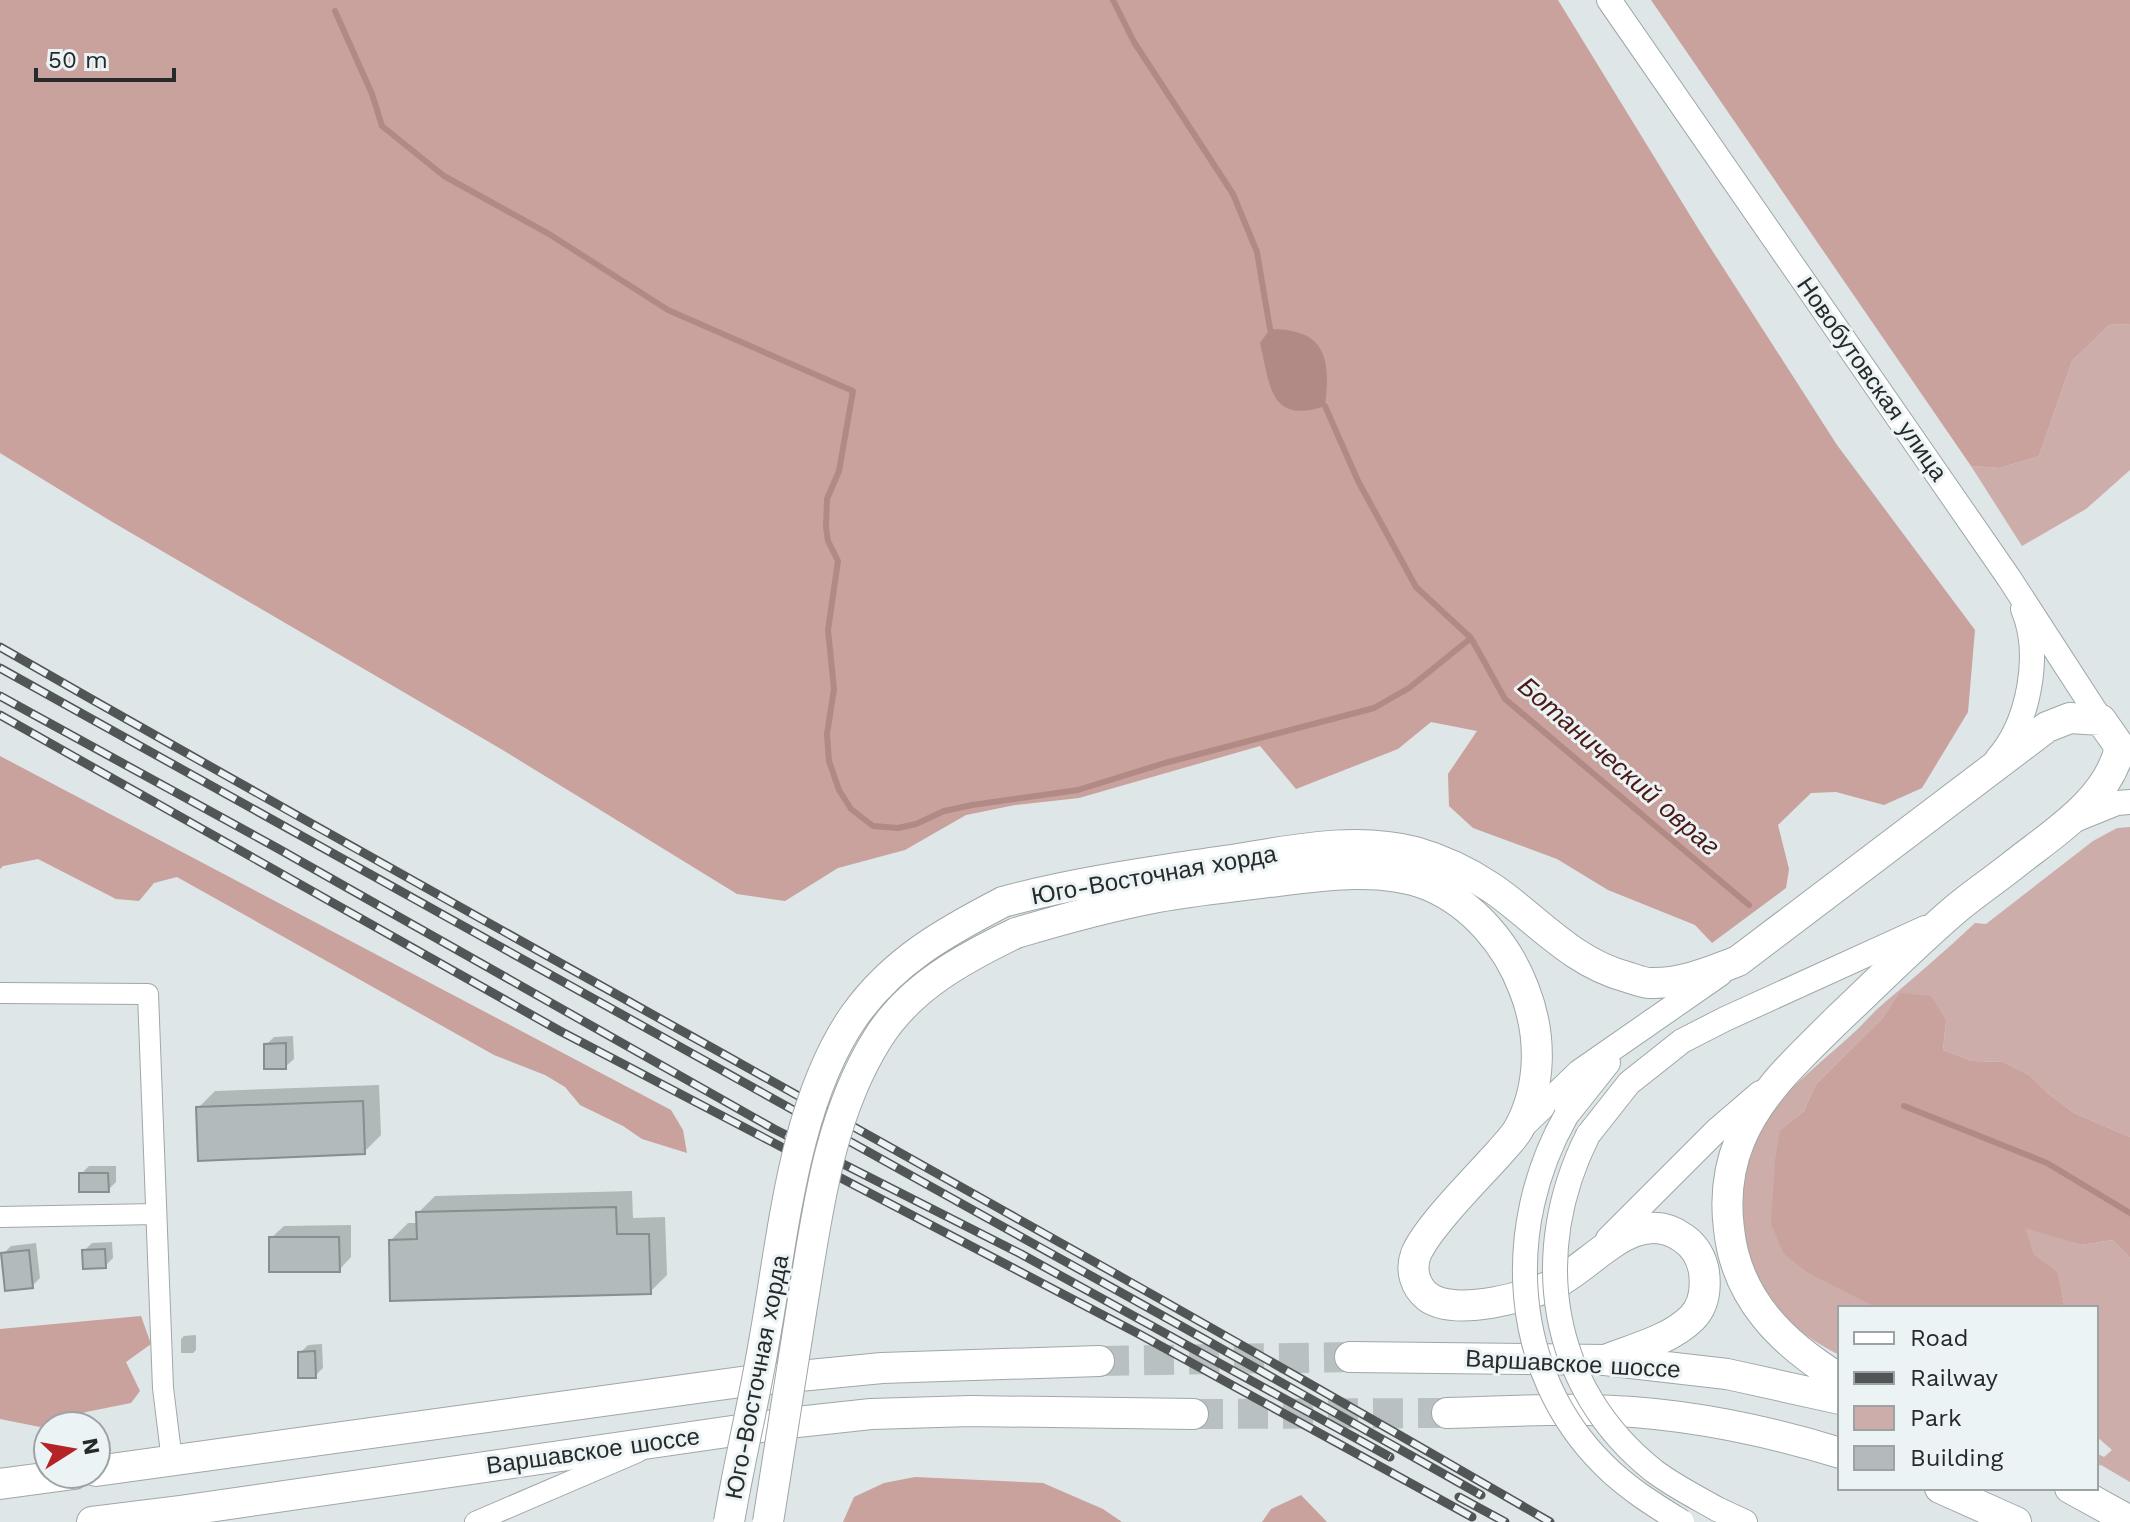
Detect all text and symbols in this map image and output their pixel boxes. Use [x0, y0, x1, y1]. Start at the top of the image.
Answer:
scale bar [36, 32, 174, 82]
text: 50 m [48, 46, 108, 74]
street label: Новобутовская улица [1791, 272, 1953, 487]
water label: Ботанический овраг [1512, 671, 1726, 862]
street label: Юго-Восточная хорда [1029, 840, 1279, 910]
street label: Юго-Восточная хорда [720, 1252, 795, 1502]
legend [1838, 1306, 2098, 1490]
text: Road [1910, 1324, 1969, 1352]
street label: Варшавское шоссе [1465, 1344, 1681, 1384]
text: Railway [1910, 1364, 1999, 1392]
text: Park [1910, 1404, 1962, 1432]
north arrow [32, 1410, 112, 1490]
street label: Варшавское шоссе [484, 1422, 702, 1480]
text: N [77, 1436, 105, 1457]
text: Building [1910, 1444, 2003, 1472]

